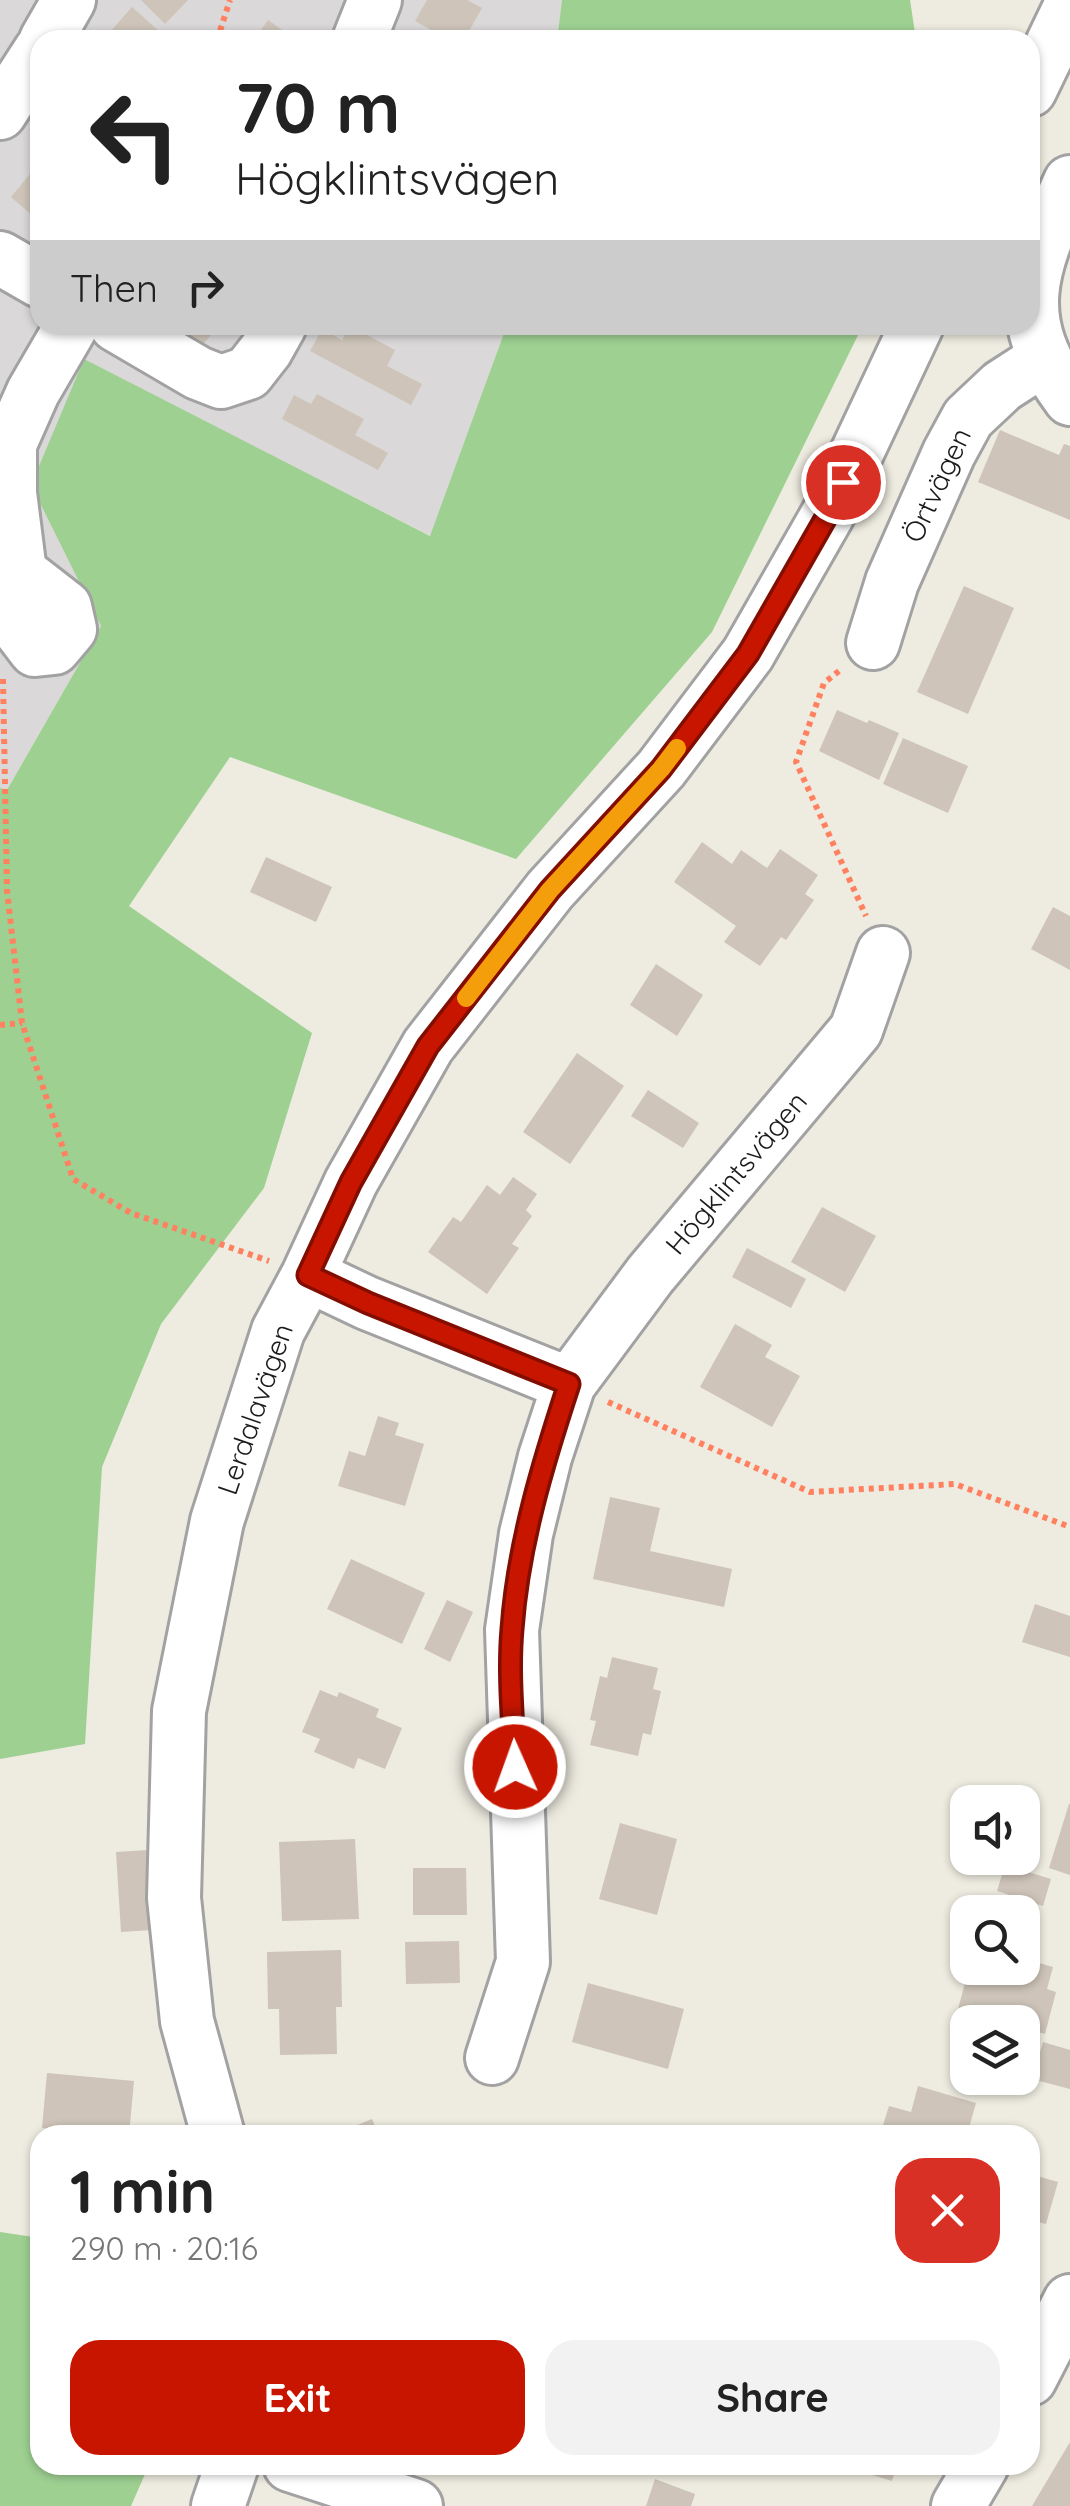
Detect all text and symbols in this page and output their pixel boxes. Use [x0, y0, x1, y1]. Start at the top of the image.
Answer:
text: 70 m [235, 63, 401, 151]
icon: left [70, 70, 200, 200]
text: Högklintsvägen [235, 150, 559, 206]
icon: right [178, 260, 233, 315]
text: Then [70, 264, 158, 312]
street label: Örtvägen [895, 422, 978, 548]
pin [801, 440, 886, 525]
icon: arrive [816, 455, 871, 510]
street label: Högklintsvägen [657, 1084, 814, 1261]
street label: Lerdalavägen [209, 1319, 300, 1499]
position arrow [463, 1715, 567, 1819]
map controls [950, 1785, 1040, 2095]
button: sound [950, 1785, 1040, 1875]
button: search [950, 1895, 1040, 1985]
button: layers [950, 2005, 1040, 2095]
text: 1 min [70, 2153, 215, 2228]
button: close [895, 2158, 1000, 2263]
text: 290 m · 20:16 [70, 2228, 258, 2268]
button: Exit [70, 2340, 525, 2455]
button: Share [545, 2340, 1000, 2455]

